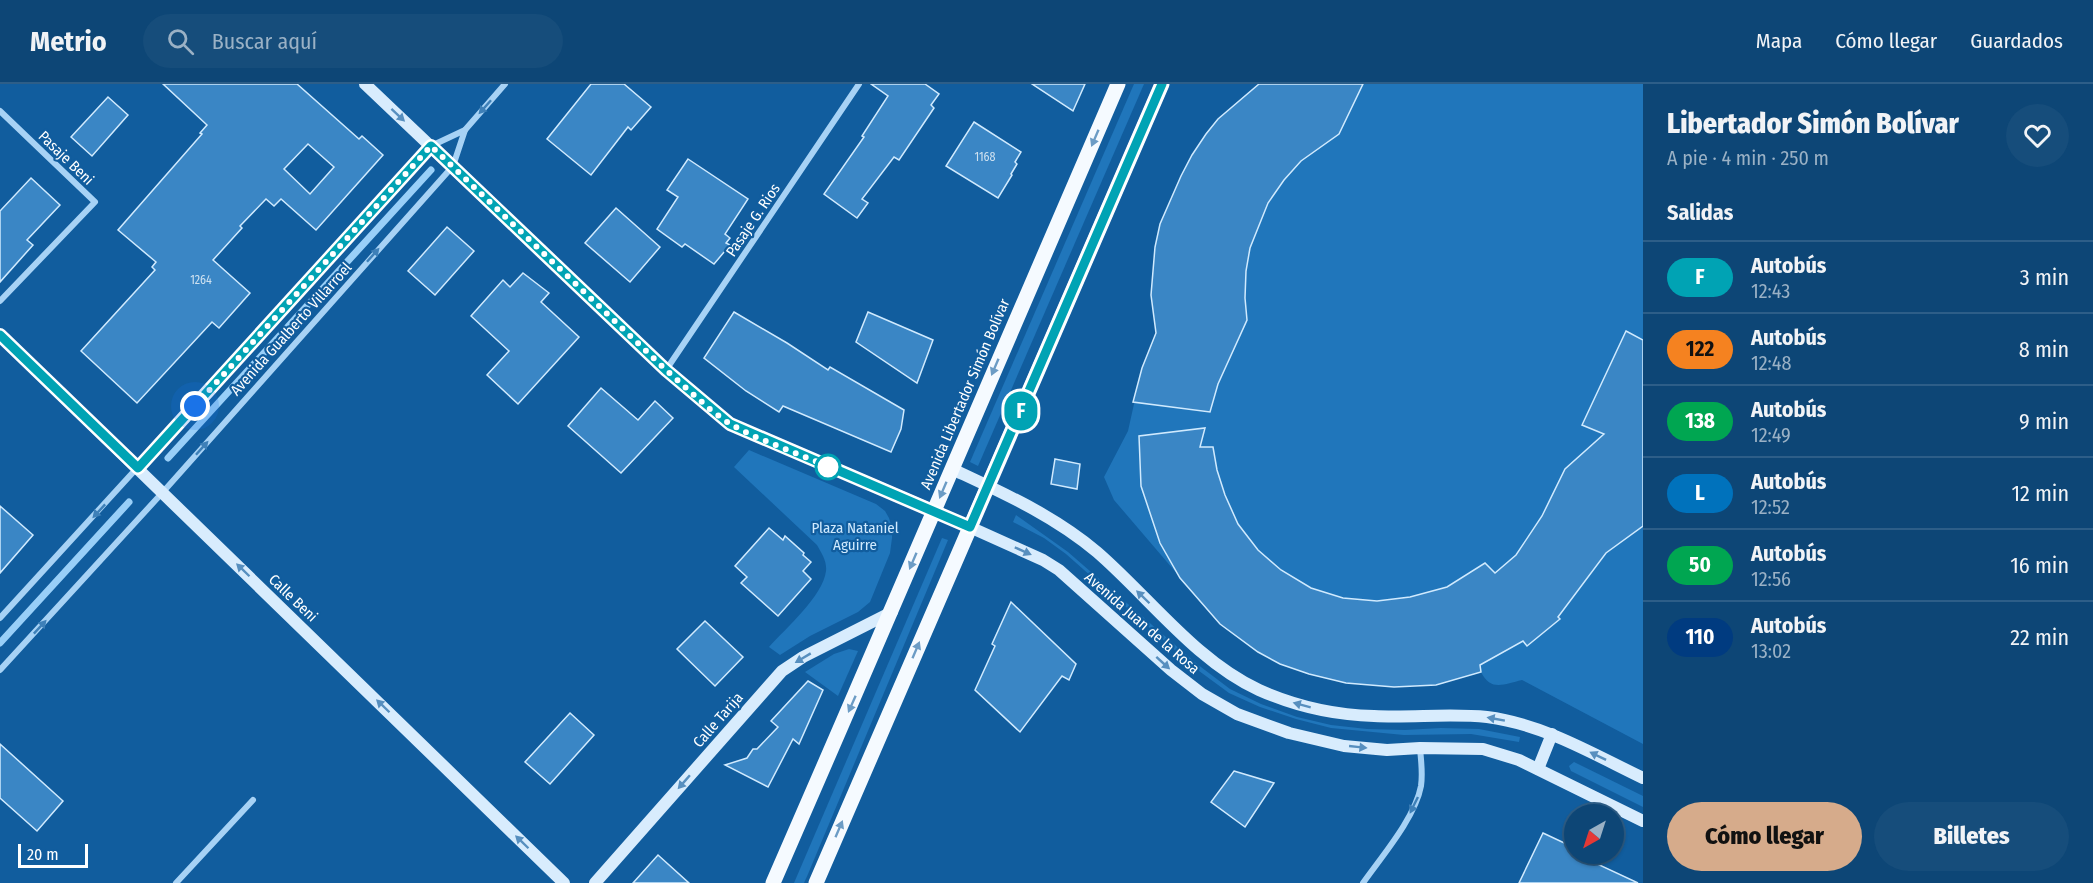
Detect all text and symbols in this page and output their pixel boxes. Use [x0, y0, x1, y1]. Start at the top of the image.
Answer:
search box [143, 14, 563, 68]
text: Metrio [30, 25, 107, 58]
icon: search [164, 25, 197, 58]
text: Buscar aquí [212, 28, 317, 55]
text: Mapa [1756, 28, 1802, 54]
text: Cómo llegar [1835, 28, 1937, 54]
text: Guardados [1970, 28, 2063, 54]
one-way arrow [479, 99, 492, 114]
button: heart [2006, 104, 2069, 167]
text: Libertador Simón Bolívar [1667, 107, 1959, 140]
one-way arrow [391, 108, 406, 122]
street label: Pasaje Beni [35, 127, 97, 189]
one-way arrow [1090, 129, 1100, 147]
text: A pie · 4 min · 250 m [1667, 146, 1829, 170]
house number: 1168 [974, 150, 996, 164]
street label: Pasaje G. Rios [722, 180, 784, 260]
text: Salidas [1667, 199, 1733, 226]
one-way arrow [366, 248, 380, 263]
text: Autobús [1751, 252, 1826, 279]
street label: Avenida Gualberto Villarroel [227, 259, 356, 399]
text: F [1695, 264, 1705, 290]
text: 3 min [2020, 264, 2069, 291]
house number: 1264 [190, 273, 212, 287]
text: 12:43 [1751, 279, 1790, 303]
street label: Avenida Libertador Simón Bolívar [917, 295, 1014, 492]
text: Autobús [1751, 324, 1826, 351]
text: 122 [1686, 336, 1714, 362]
text: 8 min [2019, 336, 2069, 363]
text: 12:48 [1751, 351, 1791, 375]
one-way arrow [990, 359, 1000, 377]
your location [180, 391, 210, 421]
line badge: F [1002, 392, 1040, 430]
text: Autobús [1751, 396, 1826, 423]
text: F [1016, 398, 1026, 424]
text: 138 [1685, 408, 1715, 434]
text: 9 min [2019, 408, 2069, 435]
text: 12:49 [1751, 423, 1791, 447]
one-way arrow [195, 441, 208, 456]
unlabelled marker [815, 454, 841, 480]
text: Autobús [1751, 468, 1826, 495]
text: L [1695, 480, 1705, 506]
text: 12 min [2011, 480, 2069, 507]
one-way arrow [938, 481, 947, 499]
text: 12:52 [1751, 495, 1790, 519]
one-way arrow [93, 503, 106, 518]
park label: Plaza Nataniel Aguirre [811, 519, 899, 554]
text: Autobús [1751, 540, 1826, 567]
one-way arrow [1015, 546, 1033, 556]
text: 50 [1689, 552, 1711, 578]
text: 16 min [2010, 552, 2069, 579]
one-way arrow [908, 553, 918, 571]
one-way arrow [236, 564, 251, 577]
text: 12:56 [1751, 567, 1791, 591]
street label: Avenida Juan de la Rosa [1081, 568, 1203, 678]
street label: Calle Beni [265, 570, 321, 626]
one-way arrow [1137, 590, 1151, 604]
text: Autobús [1751, 612, 1826, 639]
one-way arrow [32, 620, 46, 634]
text: 110 [1686, 624, 1714, 650]
text: 22 min [2010, 624, 2069, 651]
text: 13:02 [1751, 639, 1791, 663]
one-way arrow [912, 641, 922, 659]
one-way arrow [795, 652, 811, 663]
one-way arrow [1155, 656, 1170, 670]
street label: Calle Tarija [689, 689, 747, 751]
one-way arrow [847, 695, 856, 712]
one-way arrow [375, 699, 390, 713]
one-way arrow [1293, 700, 1311, 710]
one-way arrow [1486, 714, 1505, 723]
one-way arrow [1348, 743, 1367, 752]
one-way arrow [1589, 752, 1606, 761]
one-way arrow [678, 774, 691, 789]
one-way arrow [1409, 797, 1418, 814]
button: Cómo llegar [1667, 802, 1862, 871]
button: Billetes [1874, 802, 2069, 871]
north arrow [1564, 804, 1624, 864]
map controls [1564, 804, 1624, 864]
one-way arrow [835, 821, 844, 838]
one-way arrow [515, 835, 530, 849]
scale bar [18, 841, 88, 868]
text: 20 m [27, 845, 58, 864]

